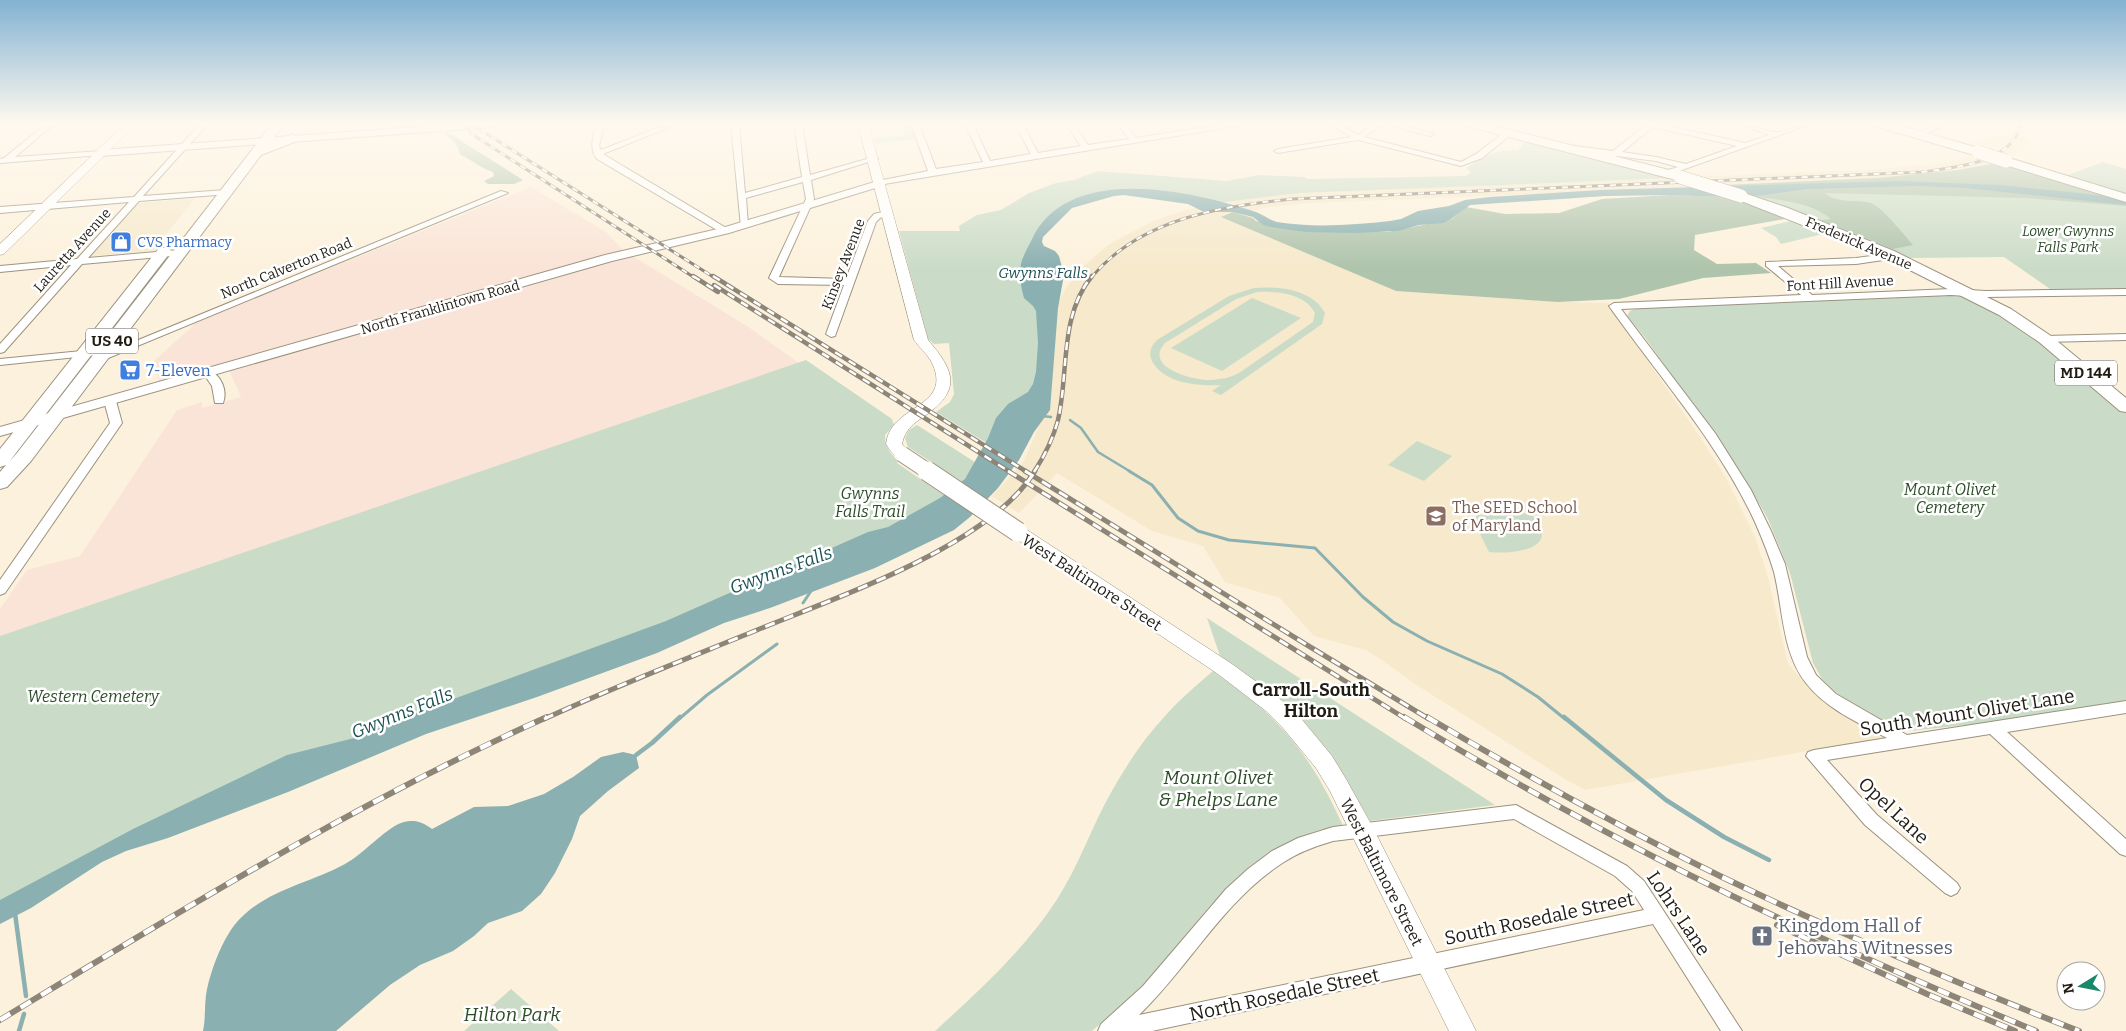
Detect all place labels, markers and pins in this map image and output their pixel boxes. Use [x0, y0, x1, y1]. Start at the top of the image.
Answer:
shop icon: CVS Pharmacy [109, 230, 133, 254]
place label: CVS Pharmacy [137, 234, 232, 251]
supermarket icon: 7-Eleven [118, 358, 142, 382]
place label: 7-Eleven [146, 361, 211, 380]
place label: The SEED School of Maryland [1452, 498, 1578, 535]
school or university icon: The SEED School of Maryland [1424, 504, 1448, 528]
place label: Kingdom Hall of Jehovahs Witnesses [1777, 914, 1953, 959]
church icon: Kingdom Hall of Jehovahs Witnesses [1750, 924, 1774, 948]

